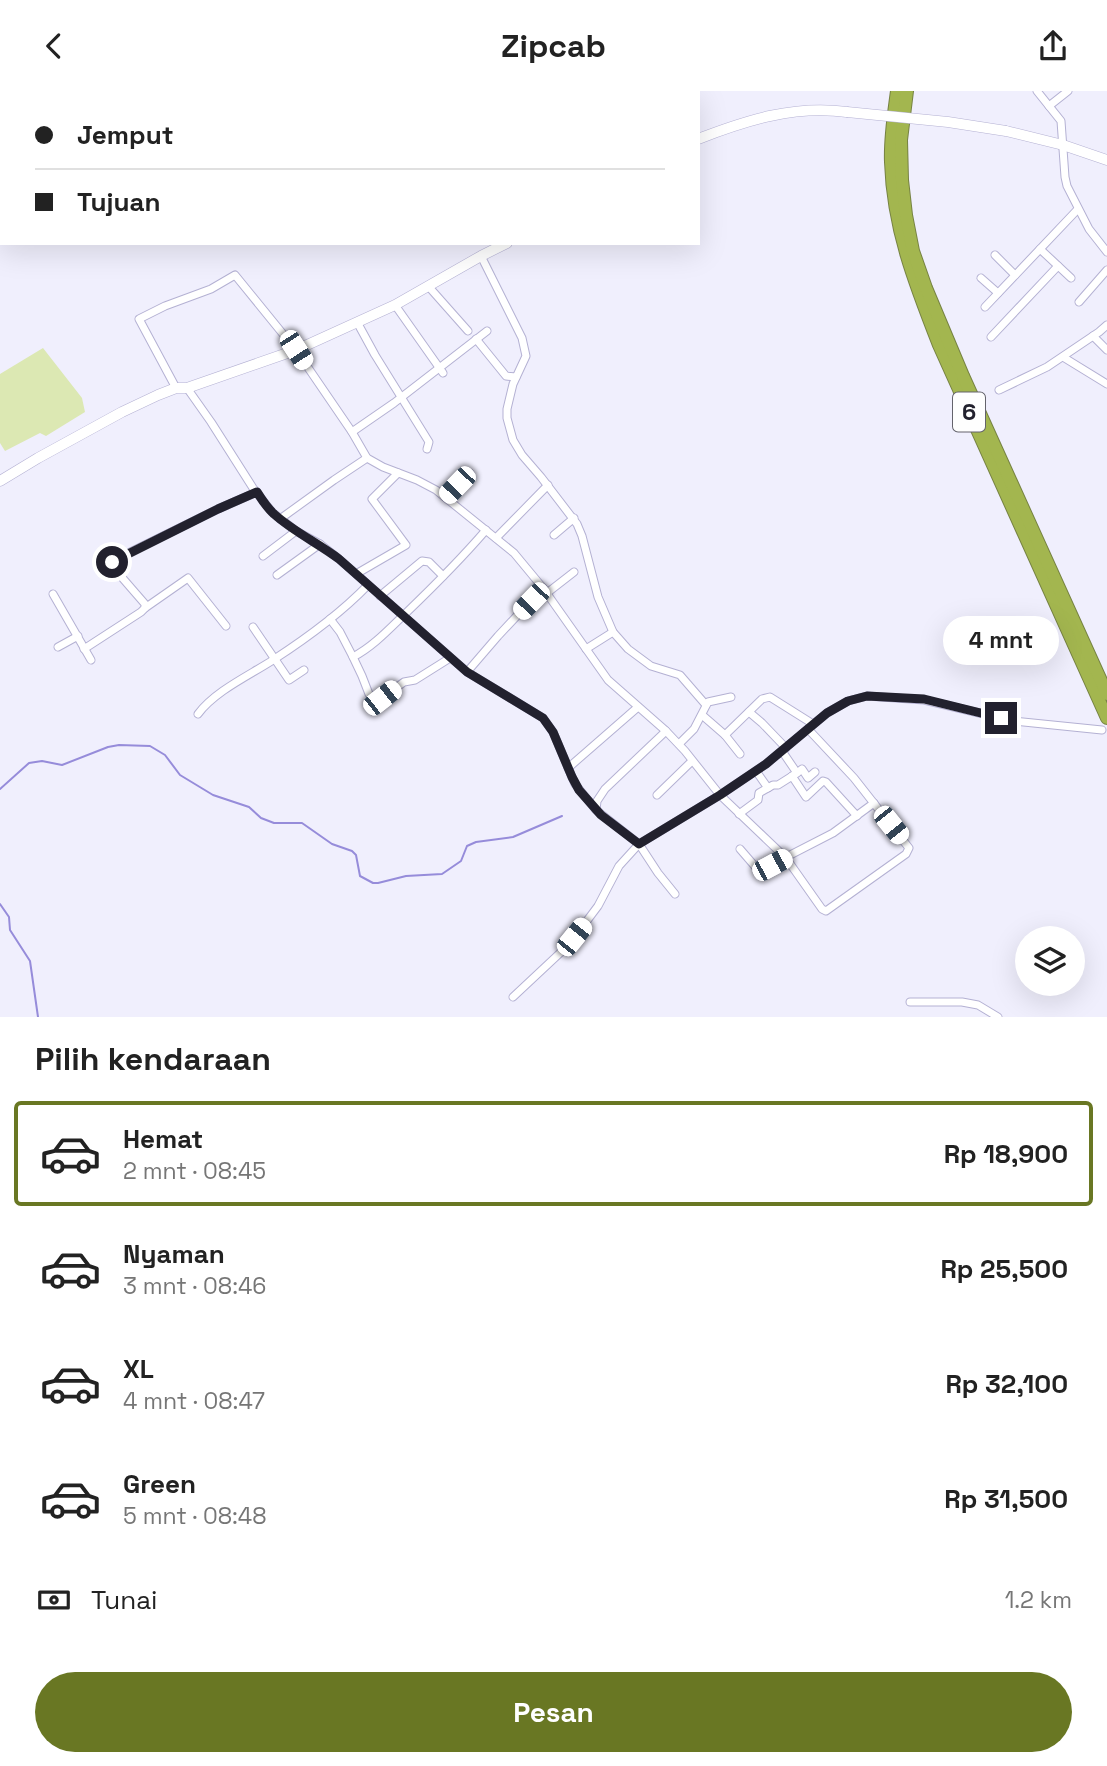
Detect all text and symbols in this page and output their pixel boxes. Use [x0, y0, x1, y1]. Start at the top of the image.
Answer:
text: Zipcab [501, 26, 606, 66]
icon: back [35, 27, 73, 65]
icon: share [1034, 27, 1072, 65]
text: Jemput [77, 118, 174, 152]
text: Tujuan [77, 185, 160, 219]
car [276, 327, 317, 373]
road number: 6 [953, 393, 985, 431]
car [435, 463, 480, 507]
route start [96, 546, 128, 578]
car [509, 579, 554, 623]
callout: 4 mnt [943, 617, 1059, 665]
text: 4 mnt [969, 625, 1033, 655]
car [359, 677, 406, 719]
route end [985, 702, 1017, 734]
car [870, 802, 913, 848]
car [749, 846, 796, 884]
car [553, 914, 596, 960]
map controls [1015, 926, 1085, 996]
button: layers [1015, 926, 1085, 996]
text: Pilih kendaraan [35, 1039, 271, 1079]
icon: car [39, 1122, 102, 1185]
text: Hemat [123, 1122, 203, 1156]
text: Rp 18,900 [944, 1137, 1068, 1171]
text: 2 mnt · 08:45 [123, 1156, 266, 1186]
icon: car [39, 1237, 102, 1300]
text: Nyaman [123, 1237, 225, 1271]
text: Rp 25,500 [940, 1252, 1068, 1286]
text: 3 mnt · 08:46 [123, 1271, 266, 1301]
icon: car [39, 1352, 102, 1415]
text: XL [123, 1352, 154, 1386]
text: Rp 32,100 [945, 1367, 1068, 1401]
text: 4 mnt · 08:47 [123, 1386, 265, 1416]
icon: car [39, 1467, 102, 1530]
text: Green [123, 1467, 196, 1501]
text: Rp 31,500 [944, 1482, 1068, 1516]
text: 5 mnt · 08:48 [123, 1501, 267, 1531]
icon: cash [35, 1581, 73, 1619]
text: Tunai [91, 1583, 157, 1617]
text: 1.2 km [1005, 1585, 1072, 1615]
button: Pesan [35, 1672, 1072, 1752]

